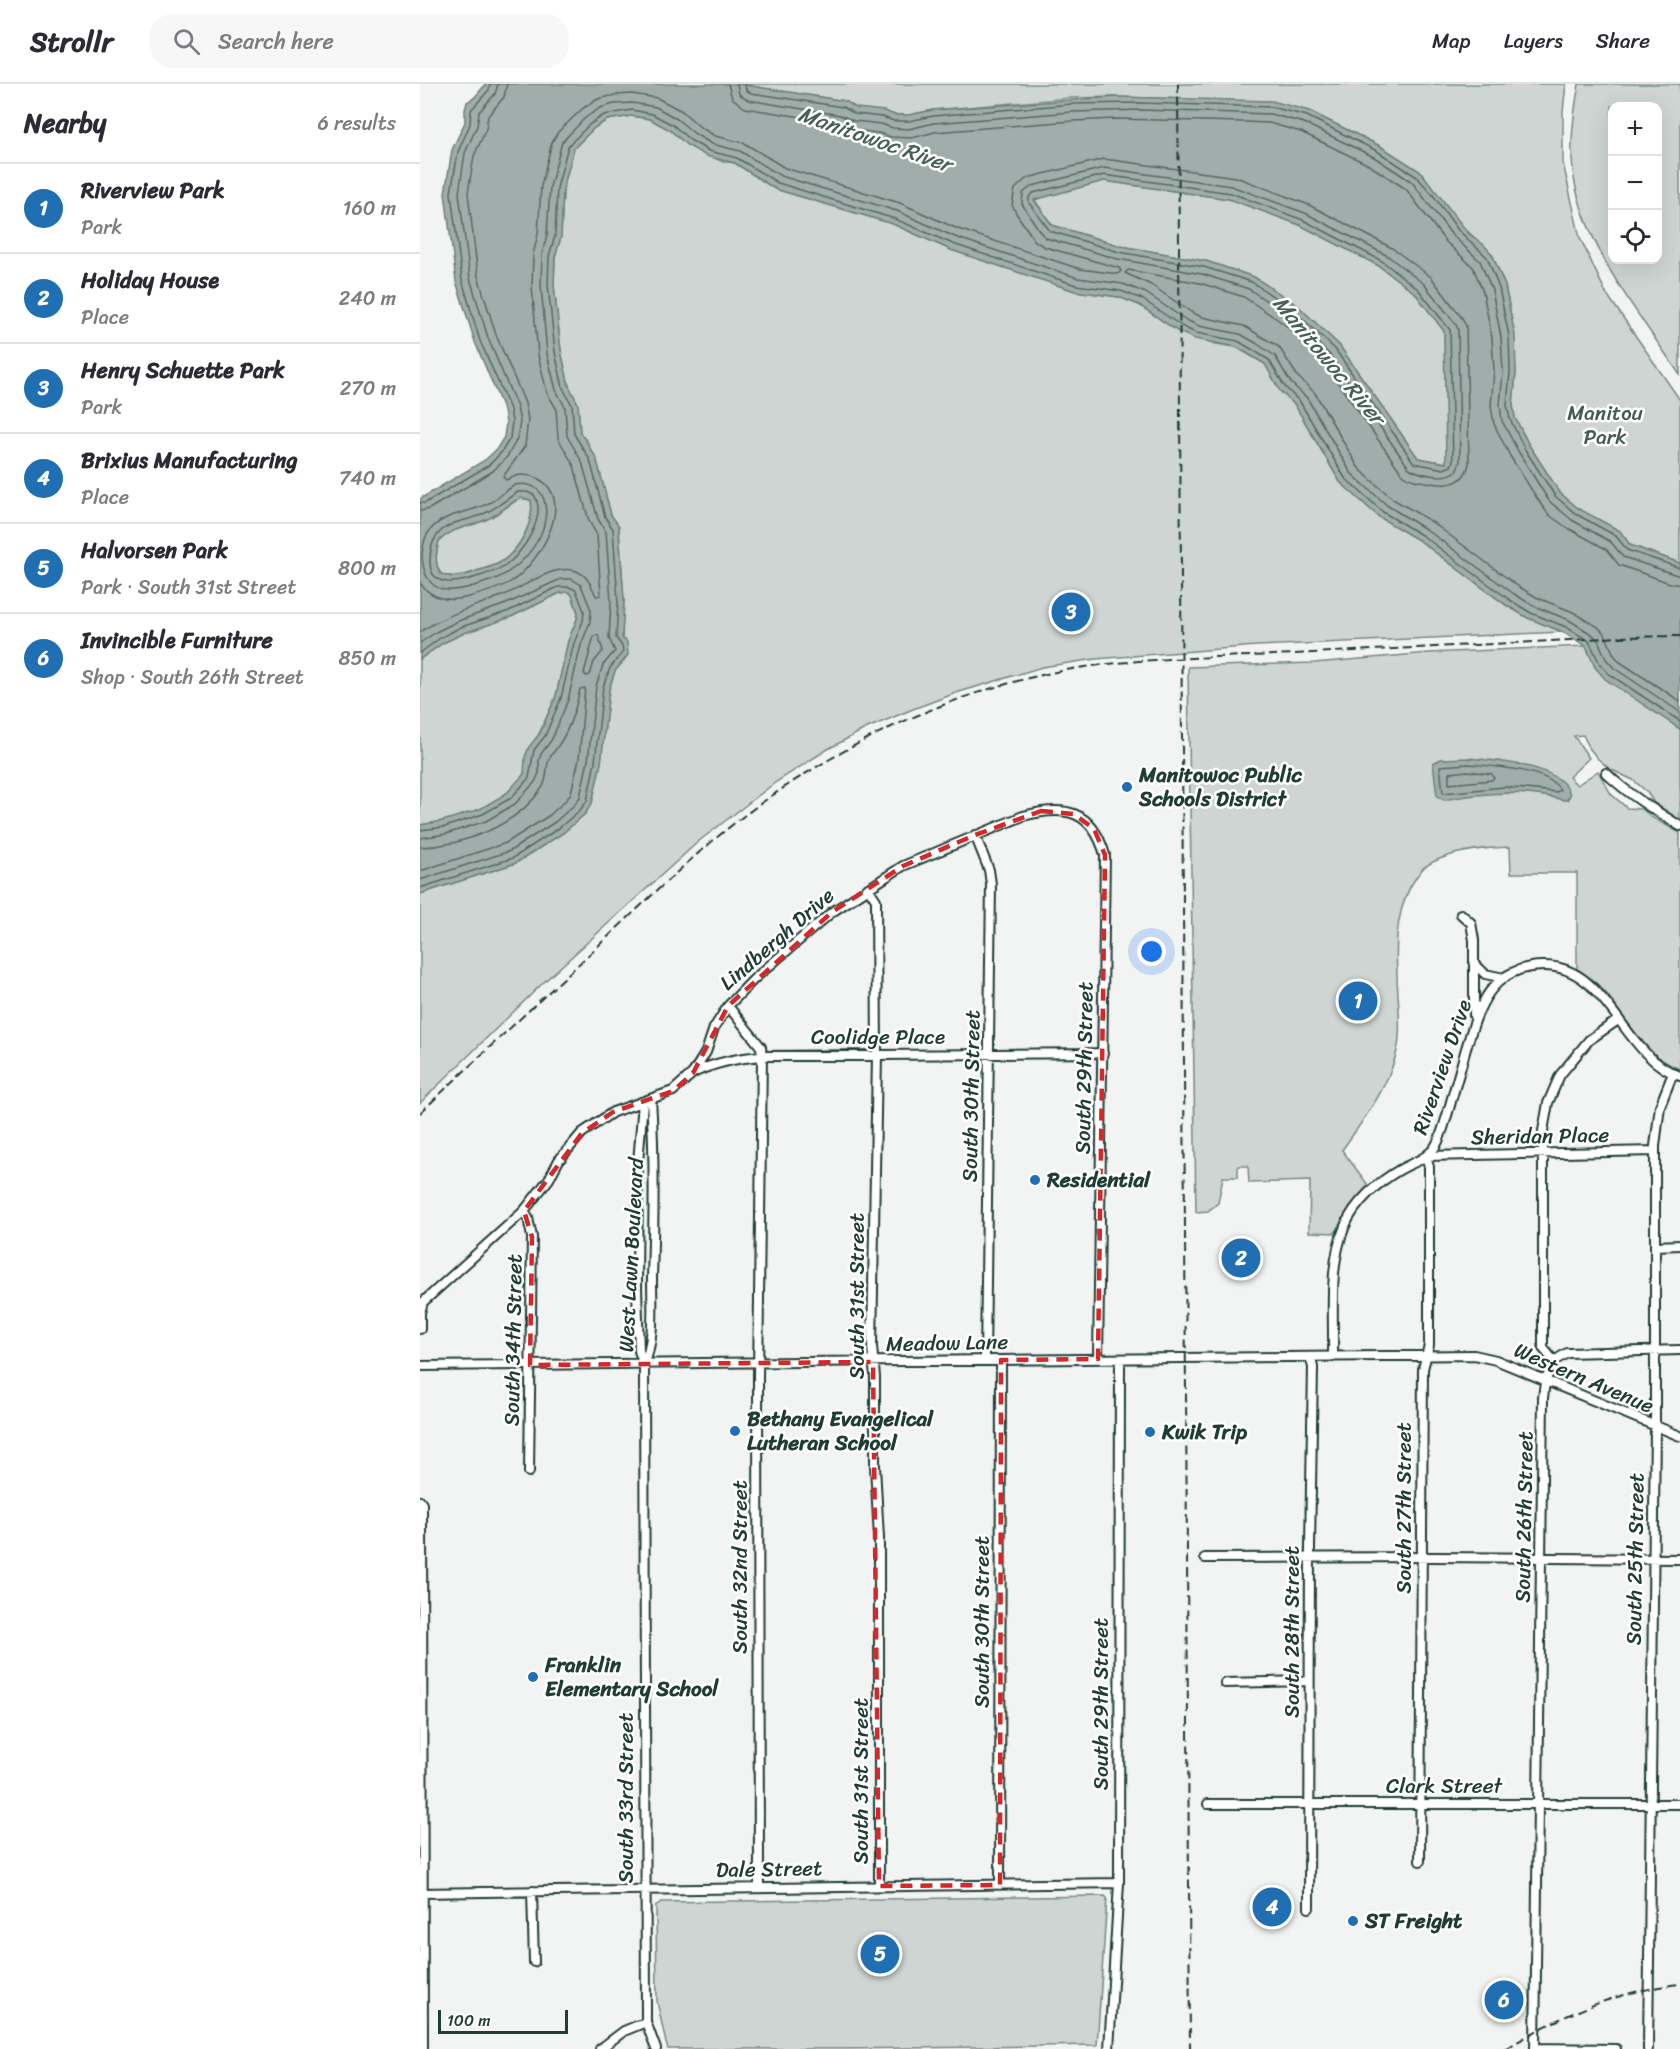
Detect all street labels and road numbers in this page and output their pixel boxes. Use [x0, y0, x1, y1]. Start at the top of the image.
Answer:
street label: Lindbergh Drive [711, 878, 844, 1000]
street label: South 29th Street [1063, 981, 1105, 1155]
street label: Riverview Drive [1401, 994, 1483, 1140]
street label: South 30th Street [950, 1010, 992, 1182]
street label: Coolidge Place [811, 1018, 945, 1056]
street label: Sheridan Place [1471, 1116, 1610, 1156]
street label: West Lawn Boulevard [607, 1155, 655, 1353]
street label: South 31st Street [838, 1213, 876, 1379]
street label: South 34th Street [493, 1254, 533, 1426]
street label: Meadow Lane [885, 1323, 1009, 1363]
street label: Western Avenue [1508, 1331, 1660, 1425]
street label: South 27th Street [1385, 1422, 1423, 1594]
street label: South 26th Street [1504, 1431, 1544, 1603]
street label: South 25th Street [1614, 1472, 1656, 1646]
street label: South 32nd Street [721, 1480, 759, 1654]
street label: South 30th Street [963, 1536, 1001, 1708]
street label: South 28th Street [1273, 1546, 1311, 1718]
street label: South 29th Street [1082, 1618, 1120, 1790]
street label: South 31st Street [842, 1698, 880, 1864]
street label: South 33rd Street [607, 1713, 645, 1883]
street label: Clark Street [1386, 1767, 1503, 1805]
street label: Dale Street [715, 1849, 823, 1889]

